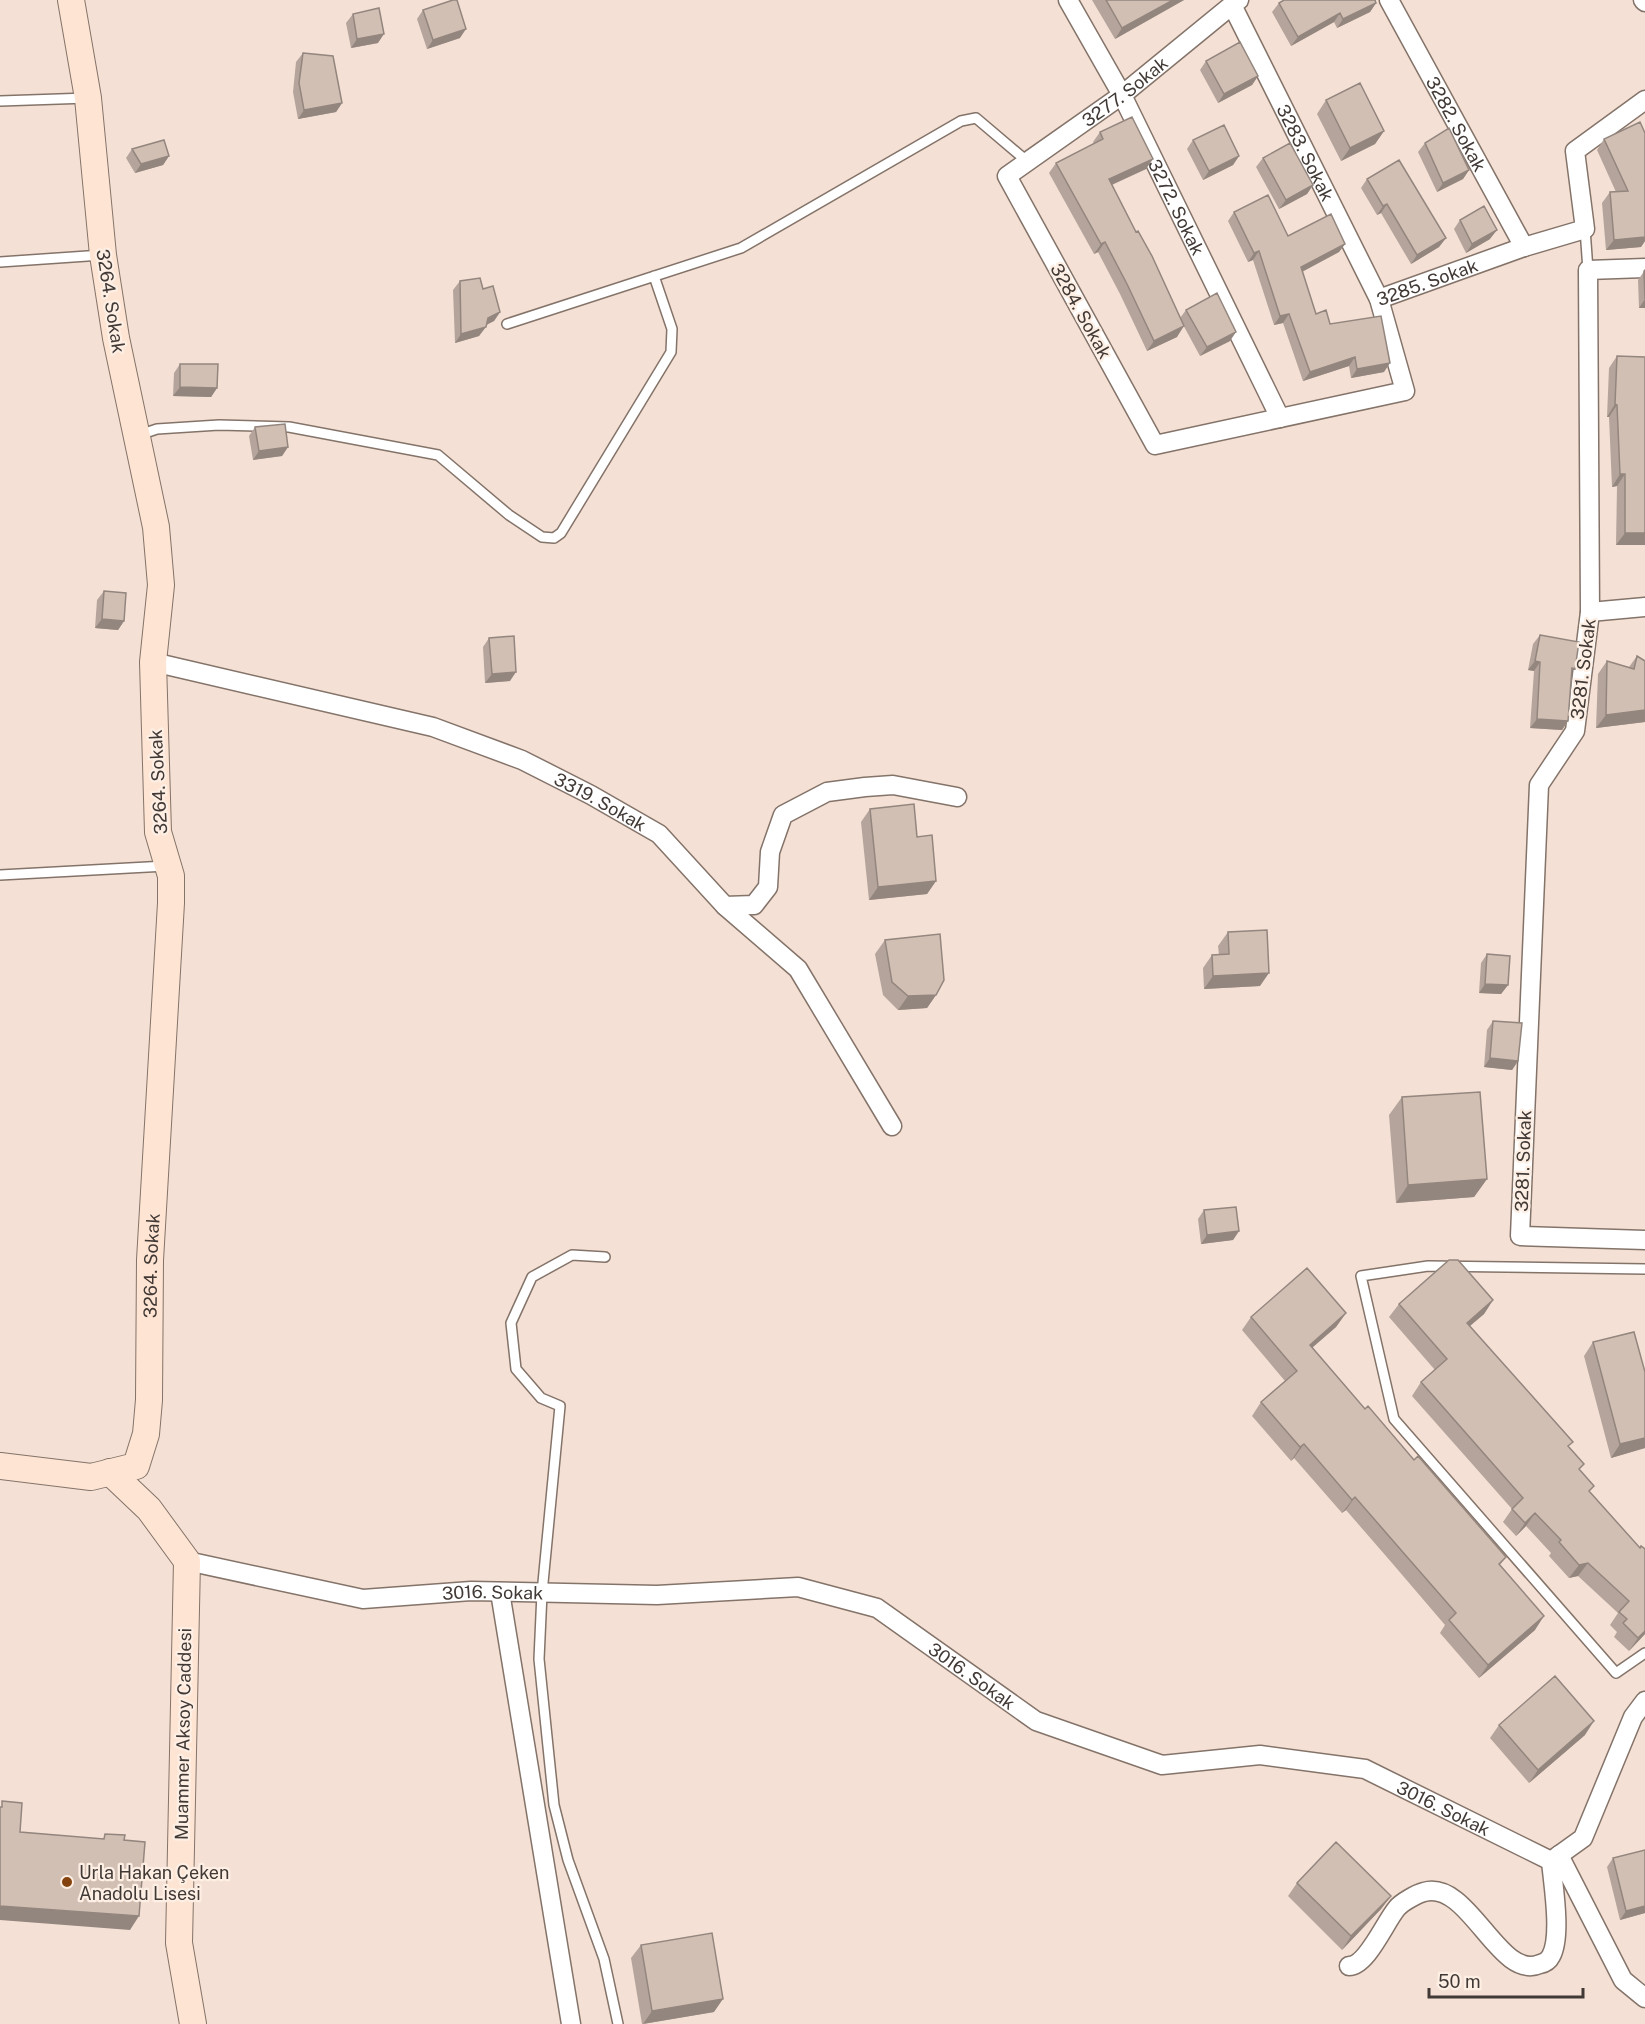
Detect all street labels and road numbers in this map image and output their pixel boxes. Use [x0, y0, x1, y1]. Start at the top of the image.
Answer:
street label: 3277. Sokak [1078, 52, 1172, 131]
street label: 3282. Sokak [1422, 73, 1491, 175]
street label: 3283. Sokak [1273, 101, 1339, 204]
street label: 3272. Sokak [1144, 156, 1209, 258]
street label: 3264. Sokak [92, 247, 130, 355]
street label: 3285. Sokak [1374, 254, 1480, 310]
street label: 3284. Sokak [1046, 260, 1116, 362]
street label: 3281. Sokak [1566, 617, 1600, 721]
street label: 3264. Sokak [145, 729, 171, 835]
street label: 3319. Sokak [551, 768, 650, 835]
street label: 3281. Sokak [1511, 1110, 1535, 1212]
street label: 3264. Sokak [139, 1213, 163, 1318]
street label: 3016. Sokak [441, 1580, 544, 1604]
street label: Muammer Aksoy Caddesi [171, 1628, 195, 1840]
street label: 3016. Sokak [925, 1638, 1019, 1713]
street label: 3016. Sokak [1394, 1776, 1494, 1840]

